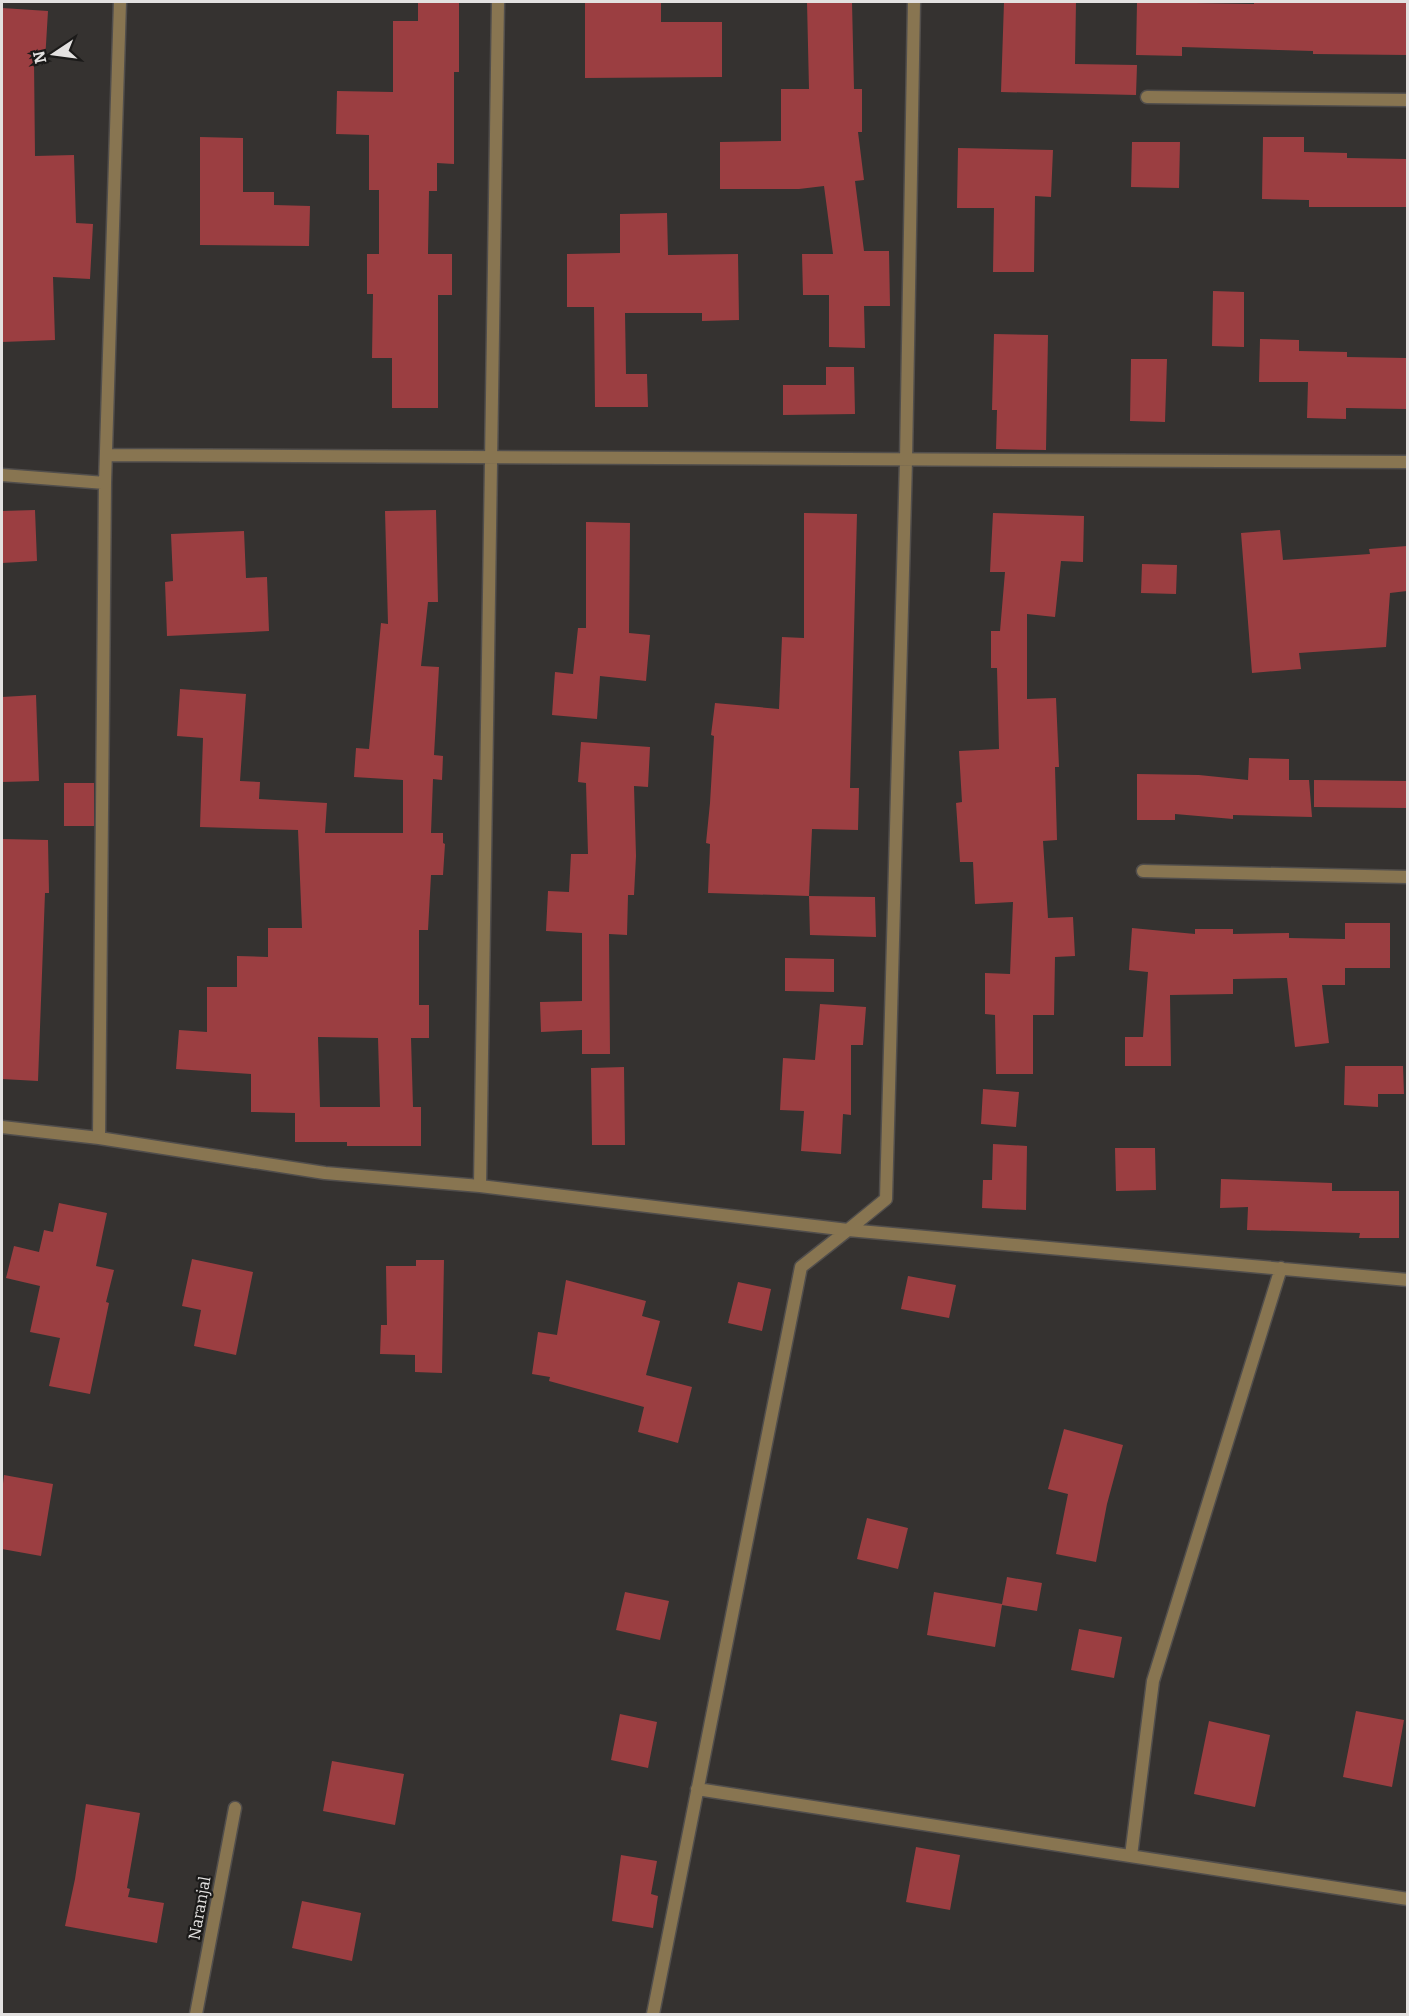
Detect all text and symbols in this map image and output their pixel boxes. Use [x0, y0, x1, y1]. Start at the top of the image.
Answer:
north arrow [24, 24, 84, 84]
text: N [29, 49, 51, 65]
street label: Naranjal [185, 1874, 214, 1941]

